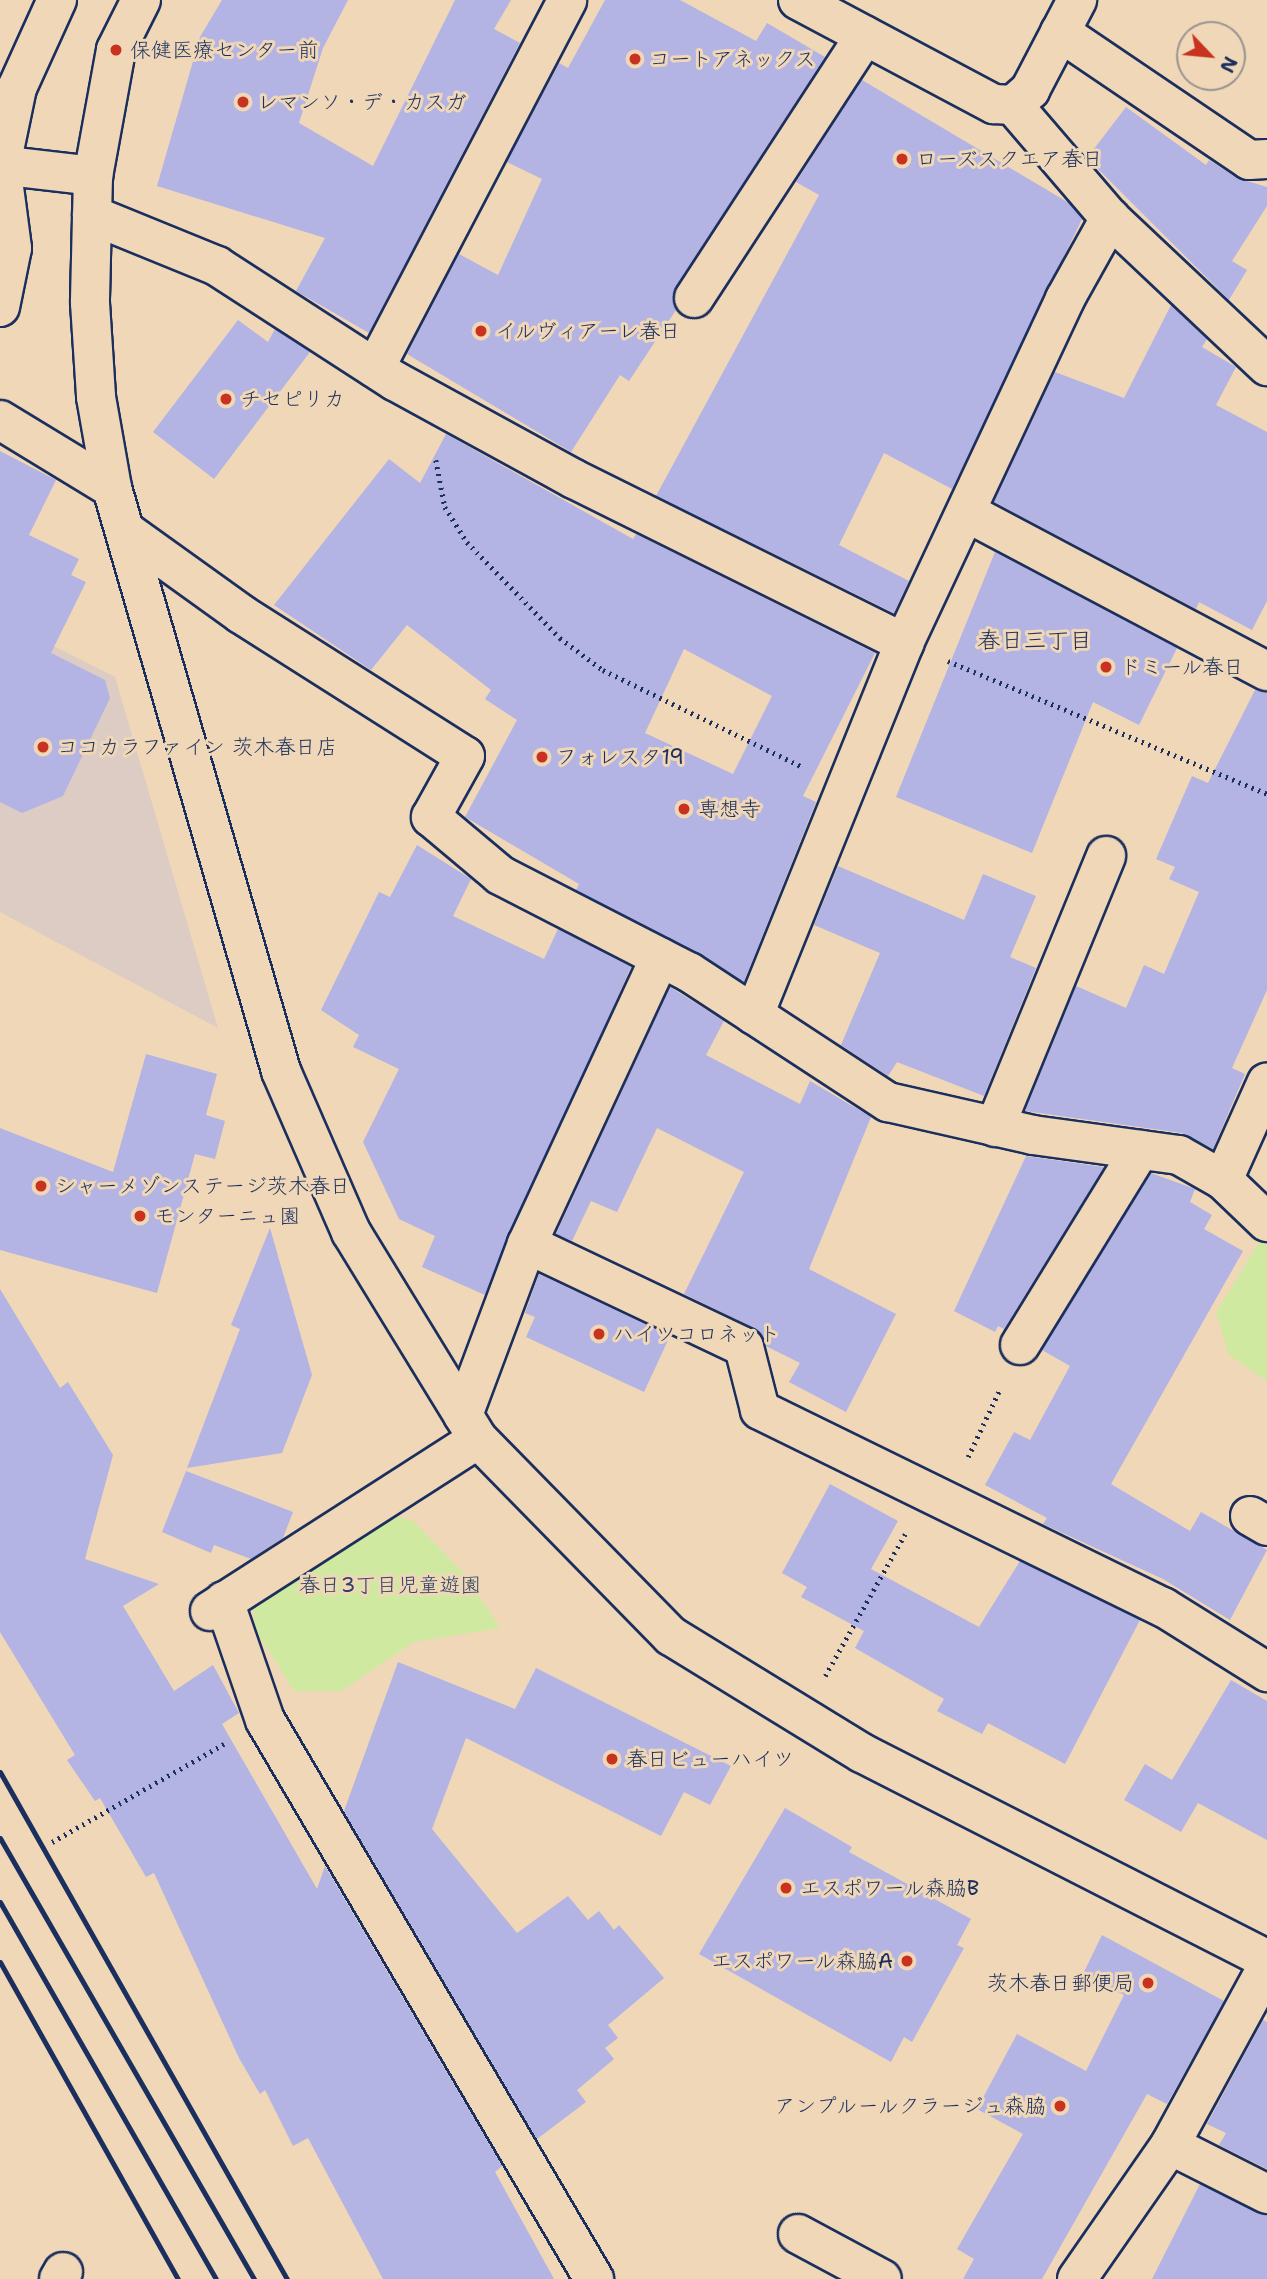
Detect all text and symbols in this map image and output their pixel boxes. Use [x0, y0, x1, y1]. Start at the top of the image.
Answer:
north arrow [1176, 21, 1246, 91]
place label: 保健医療センター前 [130, 37, 319, 63]
marker: 保健医療センター前 [108, 42, 124, 58]
place label: コートアネックス [649, 46, 817, 72]
marker: コートアネックス [627, 51, 643, 67]
text: N [1214, 52, 1243, 77]
place label: レマンソ・デ・カスガ [257, 89, 467, 115]
marker: レマンソ・デ・カスガ [235, 94, 251, 110]
place label: ローズスクエア春日 [916, 146, 1105, 172]
marker: ローズスクエア春日 [894, 151, 910, 167]
place label: イルヴィアーレ春日 [495, 318, 683, 344]
marker: イルヴィアーレ春日 [473, 323, 489, 339]
place label: チセピリカ [240, 386, 345, 412]
marker: チセピリカ [218, 391, 234, 407]
district label: 春日三丁目 [978, 626, 1092, 654]
place label: ドミール春日 [1120, 654, 1246, 680]
marker: ドミール春日 [1098, 659, 1114, 675]
place label: ココカラファイン 茨木春日店 [57, 734, 337, 760]
marker: ココカラファイン 茨木春日店 [35, 739, 51, 755]
place label: フォレスタ19 [556, 744, 684, 770]
marker: フォレスタ19 [534, 749, 550, 765]
place label: 専想寺 [698, 796, 761, 822]
marker: 専想寺 [676, 801, 692, 817]
place label: シャーメゾンステージ茨木春日 [55, 1173, 349, 1199]
marker: シャーメゾンステージ茨木春日 [33, 1178, 49, 1194]
place label: モンターニュ園 [154, 1203, 301, 1229]
marker: モンターニュ園 [132, 1208, 148, 1224]
place label: ハイツコロネット [613, 1321, 781, 1347]
marker: ハイツコロネット [591, 1326, 607, 1342]
park label: 春日3丁目児童遊園 [299, 1572, 481, 1598]
place label: 春日ビューハイツ [626, 1746, 794, 1772]
marker: 春日ビューハイツ [604, 1751, 620, 1767]
place label: エスポワール森脇B [800, 1875, 980, 1901]
marker: エスポワール森脇B [778, 1880, 794, 1896]
place label: エスポワール森脇A [710, 1948, 893, 1974]
marker: エスポワール森脇A [899, 1953, 915, 1969]
place label: 茨木春日郵便局 [987, 1970, 1134, 1996]
marker: 茨木春日郵便局 [1140, 1975, 1156, 1991]
place label: アンプルールクラージュ森脇 [772, 2093, 1046, 2119]
marker: アンプルールクラージュ森脇 [1052, 2098, 1068, 2114]

